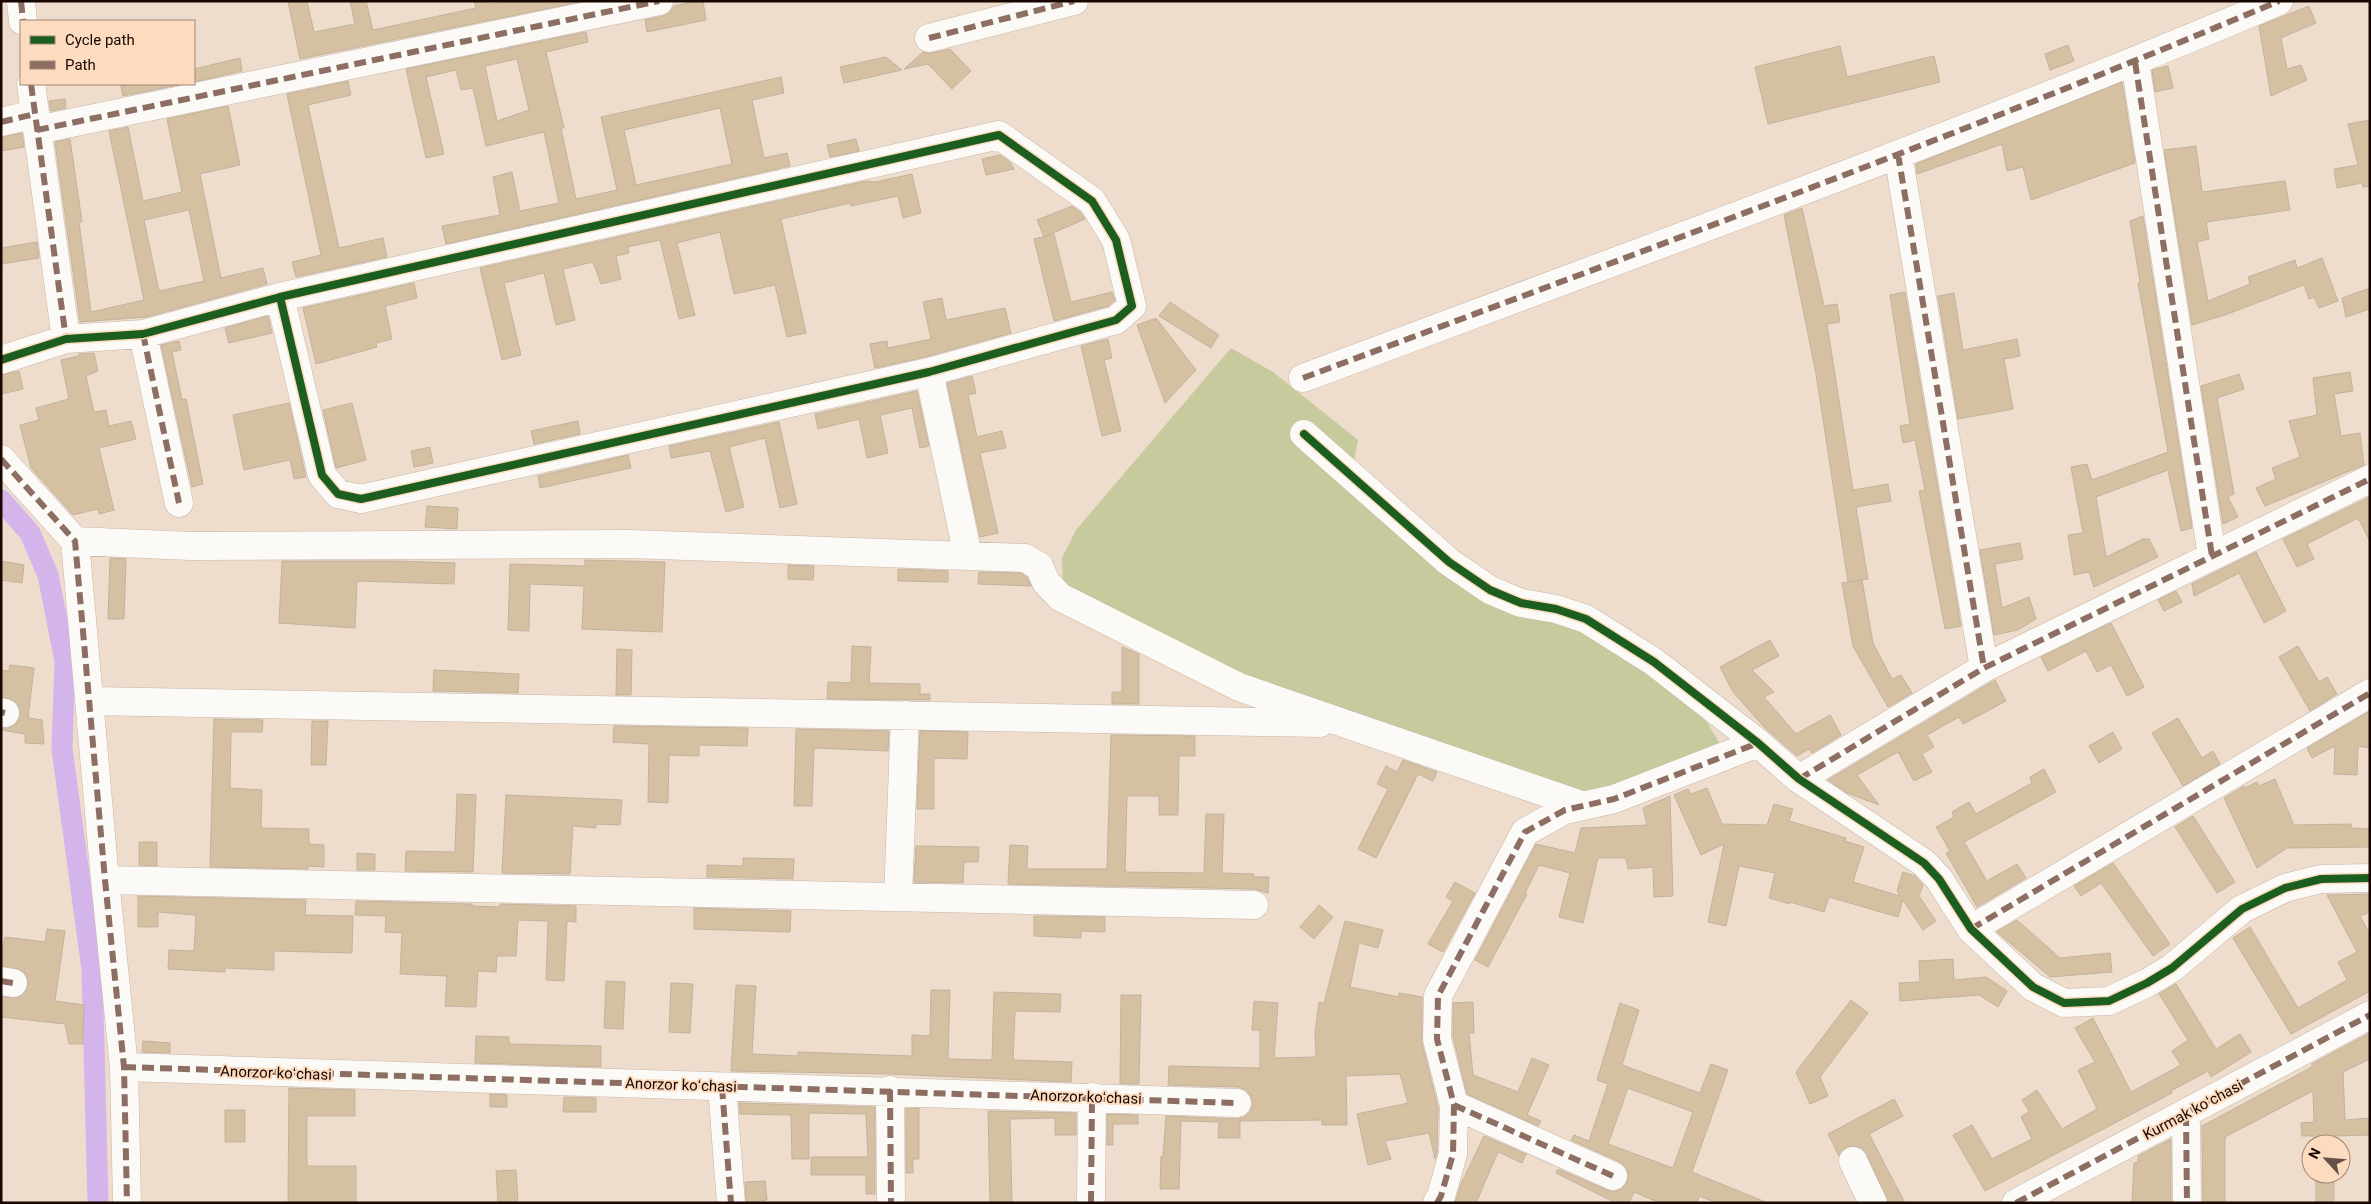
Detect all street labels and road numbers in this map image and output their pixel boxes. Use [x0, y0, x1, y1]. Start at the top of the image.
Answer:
street label: Anorzor koʻchasi [220, 1062, 332, 1084]
street label: Anorzor koʻchasi [625, 1074, 737, 1096]
street label: Kurmak koʻchasi [2140, 1076, 2246, 1144]
street label: Anorzor koʻchasi [1030, 1086, 1142, 1108]

